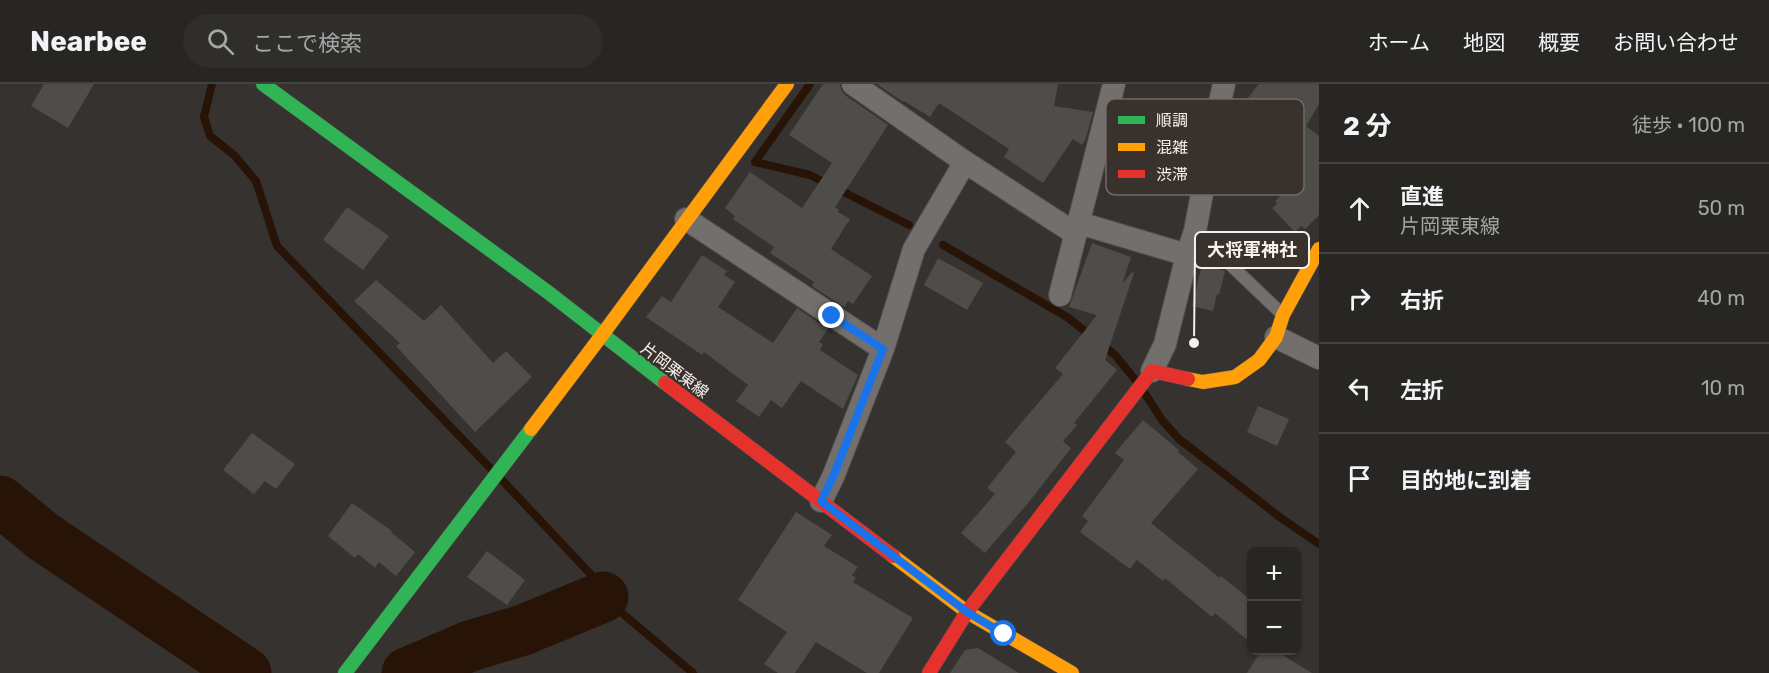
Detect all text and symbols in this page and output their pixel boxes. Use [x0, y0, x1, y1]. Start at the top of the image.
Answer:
search box [183, 14, 603, 68]
text: Nearbee [30, 25, 147, 58]
icon: search [204, 25, 237, 58]
text: ここで検索 [252, 30, 362, 57]
text: ホーム [1368, 30, 1430, 55]
text: 地図 [1463, 30, 1505, 55]
text: 概要 [1538, 30, 1580, 55]
text: お問い合わせ [1613, 30, 1739, 55]
legend [1106, 99, 1304, 195]
text: 順調 [1156, 111, 1188, 130]
text: 2 分 [1343, 111, 1391, 142]
text: 徒歩 · 100 m [1632, 113, 1745, 137]
text: 混雑 [1156, 138, 1188, 157]
text: 渋滞 [1156, 165, 1188, 184]
text: 直進 [1400, 183, 1444, 210]
icon: ahead [1343, 192, 1376, 225]
text: 50 m [1698, 196, 1745, 220]
text: 片岡栗東線 [1400, 214, 1500, 238]
callout: 大将軍神社 [1195, 232, 1309, 268]
text: 大将軍神社 [1207, 239, 1297, 261]
icon: right [1343, 282, 1376, 315]
text: 40 m [1697, 286, 1745, 310]
text: 右折 [1400, 287, 1444, 314]
route end [818, 302, 844, 328]
street label: 片岡栗東線 [637, 339, 712, 402]
icon: left [1343, 372, 1376, 405]
text: 10 m [1701, 376, 1745, 400]
text: 左折 [1400, 377, 1444, 404]
icon: arrive [1343, 462, 1376, 495]
text: 目的地に到着 [1400, 467, 1532, 494]
map controls [1247, 547, 1301, 655]
button: + [1247, 547, 1301, 601]
button: − [1247, 601, 1301, 655]
route start [990, 620, 1016, 646]

